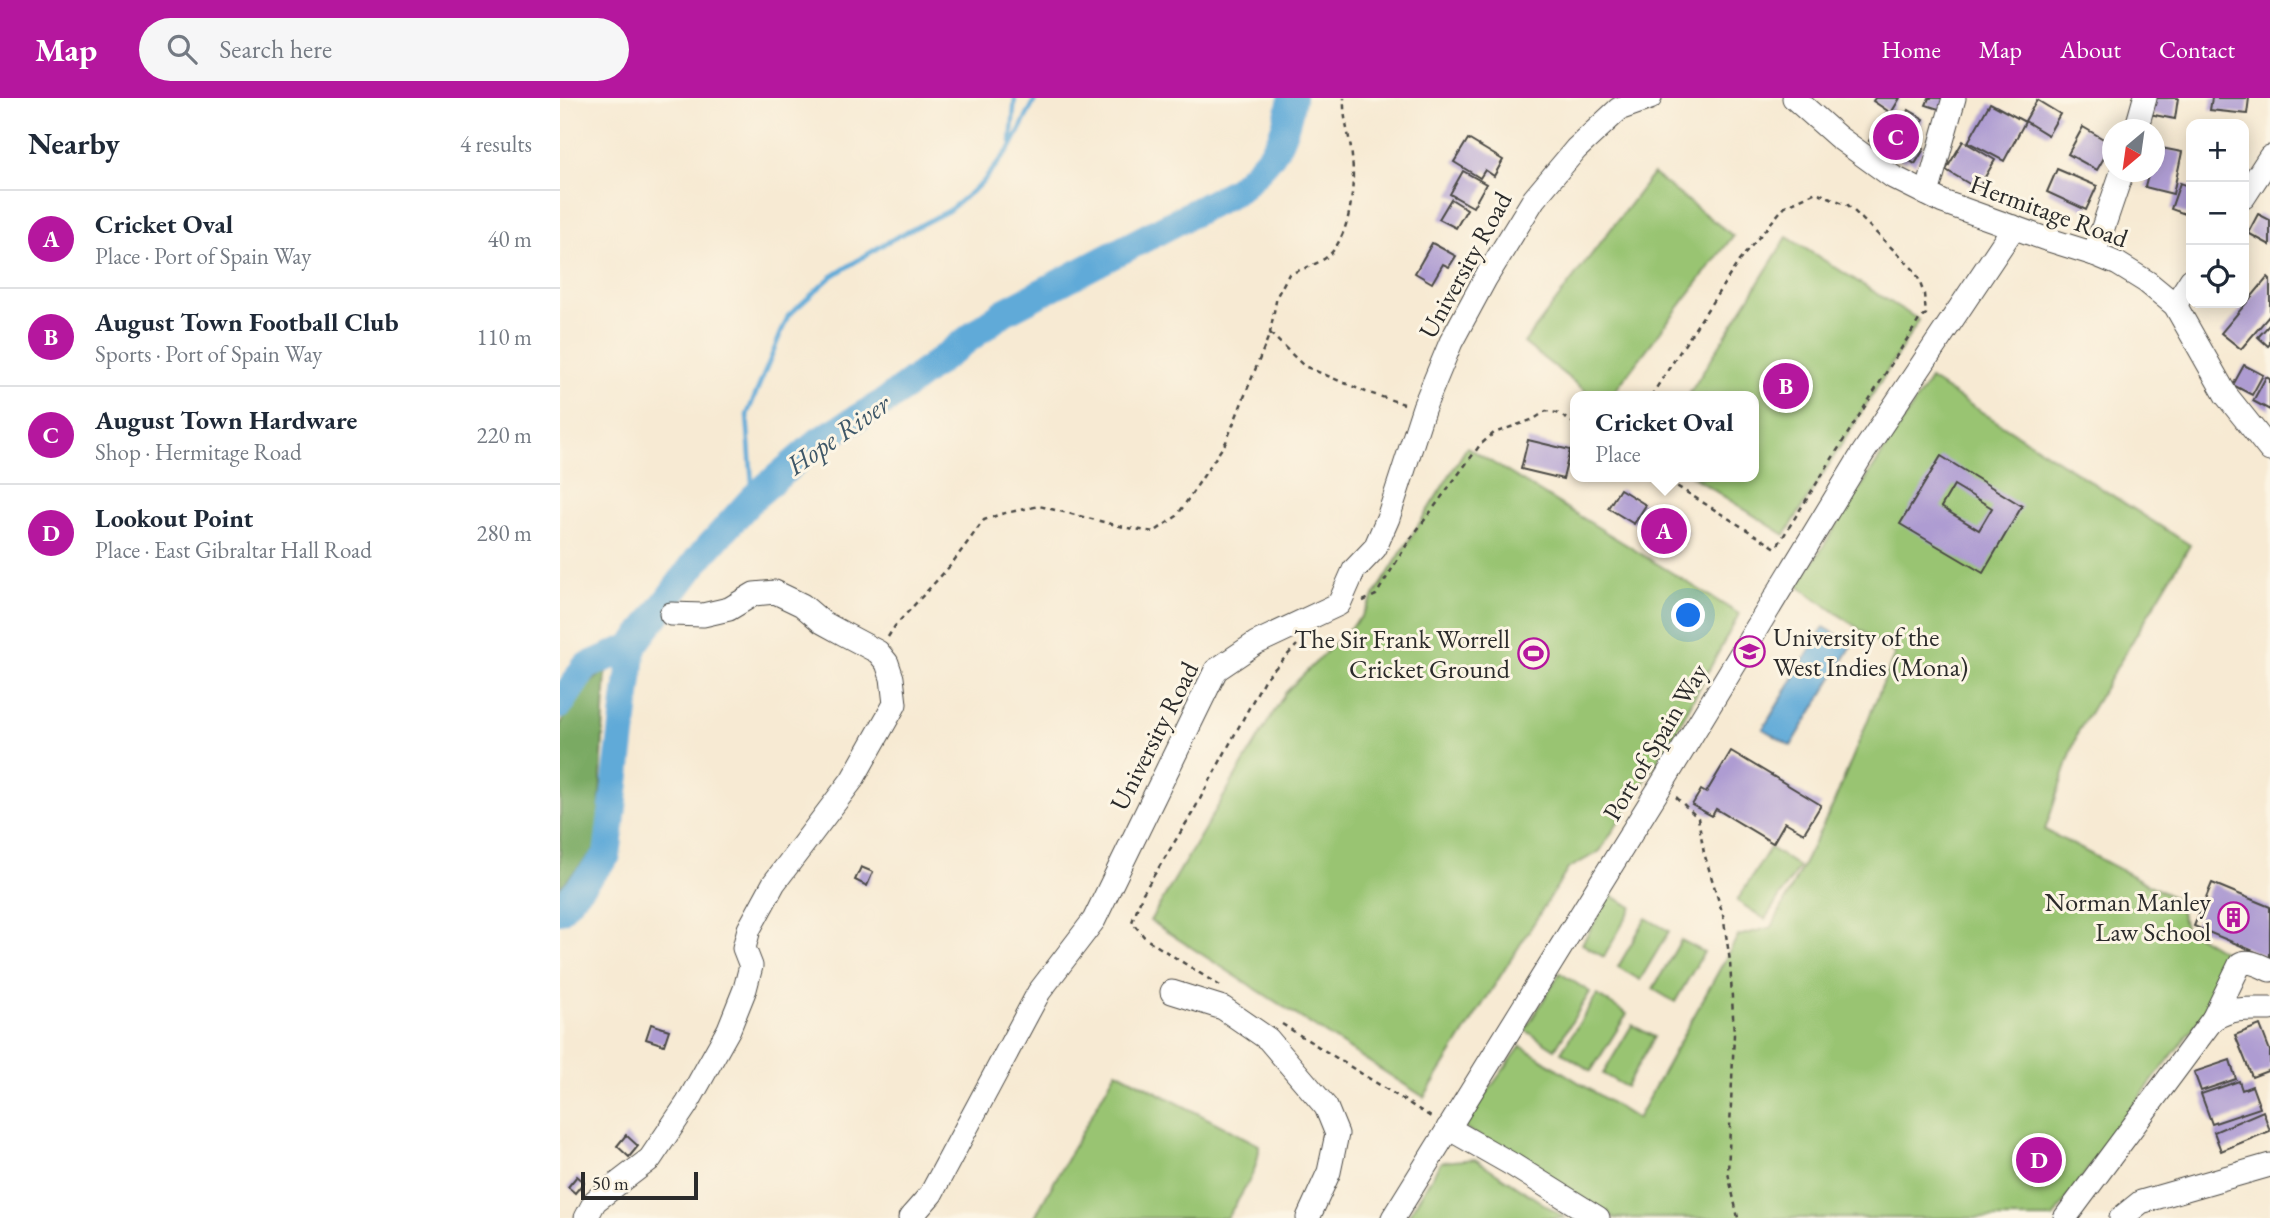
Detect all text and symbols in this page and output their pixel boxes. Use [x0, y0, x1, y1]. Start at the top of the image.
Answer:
search box [139, 18, 629, 81]
text: Map [35, 28, 97, 71]
icon: search [163, 30, 201, 68]
text: Search here [219, 32, 332, 66]
text: Home [1881, 34, 1941, 65]
text: Map [1979, 34, 2022, 65]
text: About [2060, 34, 2121, 65]
text: Contact [2159, 34, 2235, 65]
pin: C [1873, 111, 1919, 163]
north arrow [2102, 119, 2165, 182]
map controls [2186, 119, 2249, 308]
button: + [2186, 119, 2249, 182]
text: Nearby [28, 124, 120, 163]
text: 4 results [460, 129, 532, 159]
street label: Hermitage Road [1965, 167, 2134, 256]
button: − [2186, 182, 2249, 245]
street label: University Road [1411, 185, 1520, 344]
text: Cricket Oval [95, 207, 233, 241]
text: A [43, 224, 59, 254]
text: 40 m [487, 224, 532, 254]
text: Place · Port of Spain Way [95, 241, 311, 271]
button: locate [2186, 245, 2249, 308]
text: August Town Football Club [95, 305, 399, 339]
text: B [44, 322, 58, 352]
text: 110 m [476, 322, 532, 352]
text: Sports · Port of Spain Way [95, 339, 322, 369]
pin: B [1763, 360, 1809, 412]
water label: Hope River [778, 385, 898, 483]
popup [1570, 391, 1759, 482]
text: August Town Hardware [95, 403, 357, 437]
text: Cricket Oval [1595, 405, 1734, 439]
text: C [43, 420, 59, 450]
text: 220 m [476, 420, 532, 450]
text: Shop · Hermitage Road [95, 437, 302, 467]
text: Place [1595, 439, 1641, 469]
text: Lookout Point [95, 501, 253, 535]
pin: A [1641, 505, 1687, 557]
text: D [42, 518, 60, 548]
text: 280 m [476, 518, 532, 548]
text: Place · East Gibraltar Hall Road [95, 535, 372, 565]
your location [1671, 598, 1705, 632]
place label: University of the West Indies (Mona) [1773, 620, 1968, 684]
place label: The Sir Frank Worrell Cricket Ground [1294, 622, 1511, 686]
school or university icon: University of the West Indies (Mona) [1733, 635, 1767, 669]
sports icon: The Sir Frank Worrell Cricket Ground [1516, 637, 1550, 671]
street label: University Road [1102, 655, 1206, 816]
street label: Port of Spain Way [1595, 657, 1716, 827]
place label: Norman Manley Law School [2045, 885, 2212, 949]
building icon: Norman Manley Law School [2217, 900, 2251, 934]
pin: D [2016, 1134, 2062, 1186]
scale bar [581, 1169, 698, 1201]
text: 50 m [592, 1171, 629, 1196]

